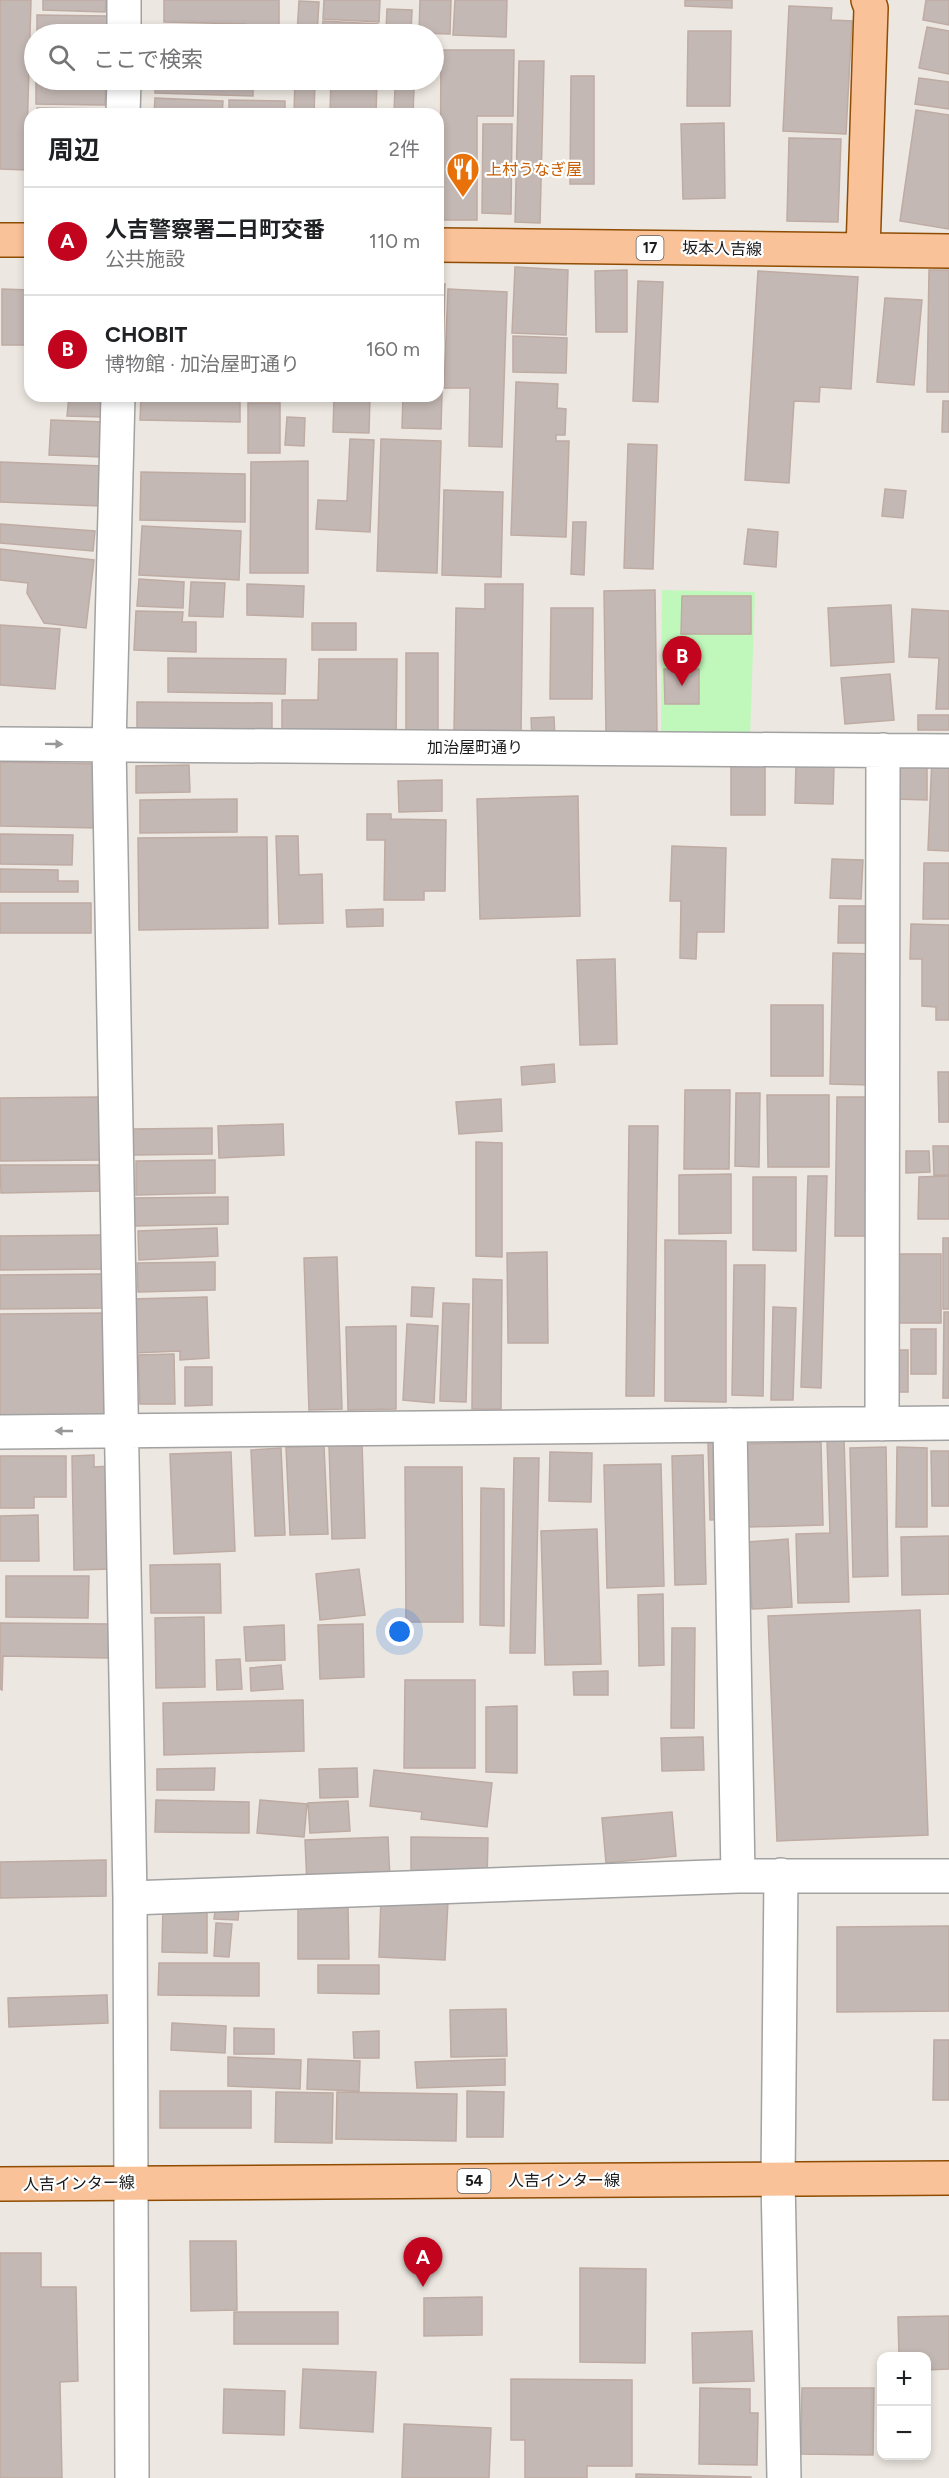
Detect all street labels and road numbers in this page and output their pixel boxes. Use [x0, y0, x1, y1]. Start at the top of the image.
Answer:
road number: 17 [636, 236, 664, 260]
street label: 坂本人吉線 [682, 238, 762, 259]
street label: 加治屋町通り [427, 738, 523, 757]
road number: 54 [458, 2169, 490, 2193]
street label: 人吉インター線 [508, 2171, 620, 2190]
street label: 人吉インター線 [23, 2173, 135, 2194]

